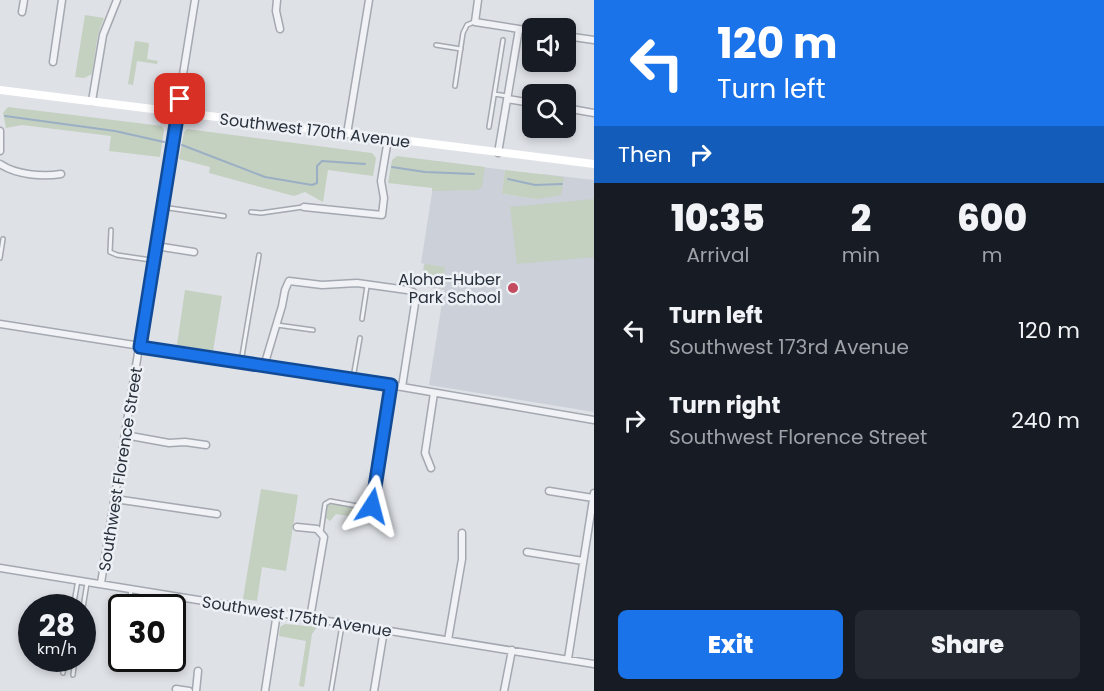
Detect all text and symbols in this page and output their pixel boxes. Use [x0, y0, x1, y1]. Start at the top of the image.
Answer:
text: 120 m [717, 14, 838, 73]
map controls [522, 18, 576, 138]
button: sound [522, 18, 576, 72]
icon: left [618, 24, 696, 102]
text: Turn left [717, 70, 826, 107]
pin [154, 73, 205, 124]
icon: arrive [163, 82, 196, 115]
button: search [522, 84, 576, 138]
street label: Southwest 170th Avenue [218, 107, 412, 154]
icon: right [684, 138, 717, 171]
text: Then [618, 139, 672, 170]
text: 10:35 [671, 193, 765, 244]
text: 2 [851, 193, 871, 244]
text: 600 [957, 193, 1027, 244]
text: Arrival [686, 241, 749, 269]
text: min [842, 241, 880, 269]
text: m [982, 241, 1002, 269]
place label: Aloha-Huber Park School [398, 268, 501, 309]
marker: Aloha-Huber Park School [506, 281, 520, 295]
text: Turn left [669, 300, 763, 331]
icon: left [618, 314, 651, 347]
text: 120 m [1018, 315, 1080, 346]
text: Southwest 173rd Avenue [669, 333, 909, 361]
street label: Southwest Florence Street [93, 365, 148, 573]
text: Turn right [669, 390, 780, 421]
icon: right [618, 404, 651, 437]
text: 240 m [1011, 405, 1080, 436]
text: Southwest Florence Street [669, 423, 927, 451]
position arrow [340, 474, 404, 538]
street label: Southwest 175th Avenue [200, 590, 393, 643]
speed limit sign: 30 [108, 594, 186, 672]
text: 28 [39, 604, 75, 647]
button: Exit [618, 610, 843, 679]
button: Share [855, 610, 1080, 679]
text: km/h [37, 638, 77, 659]

